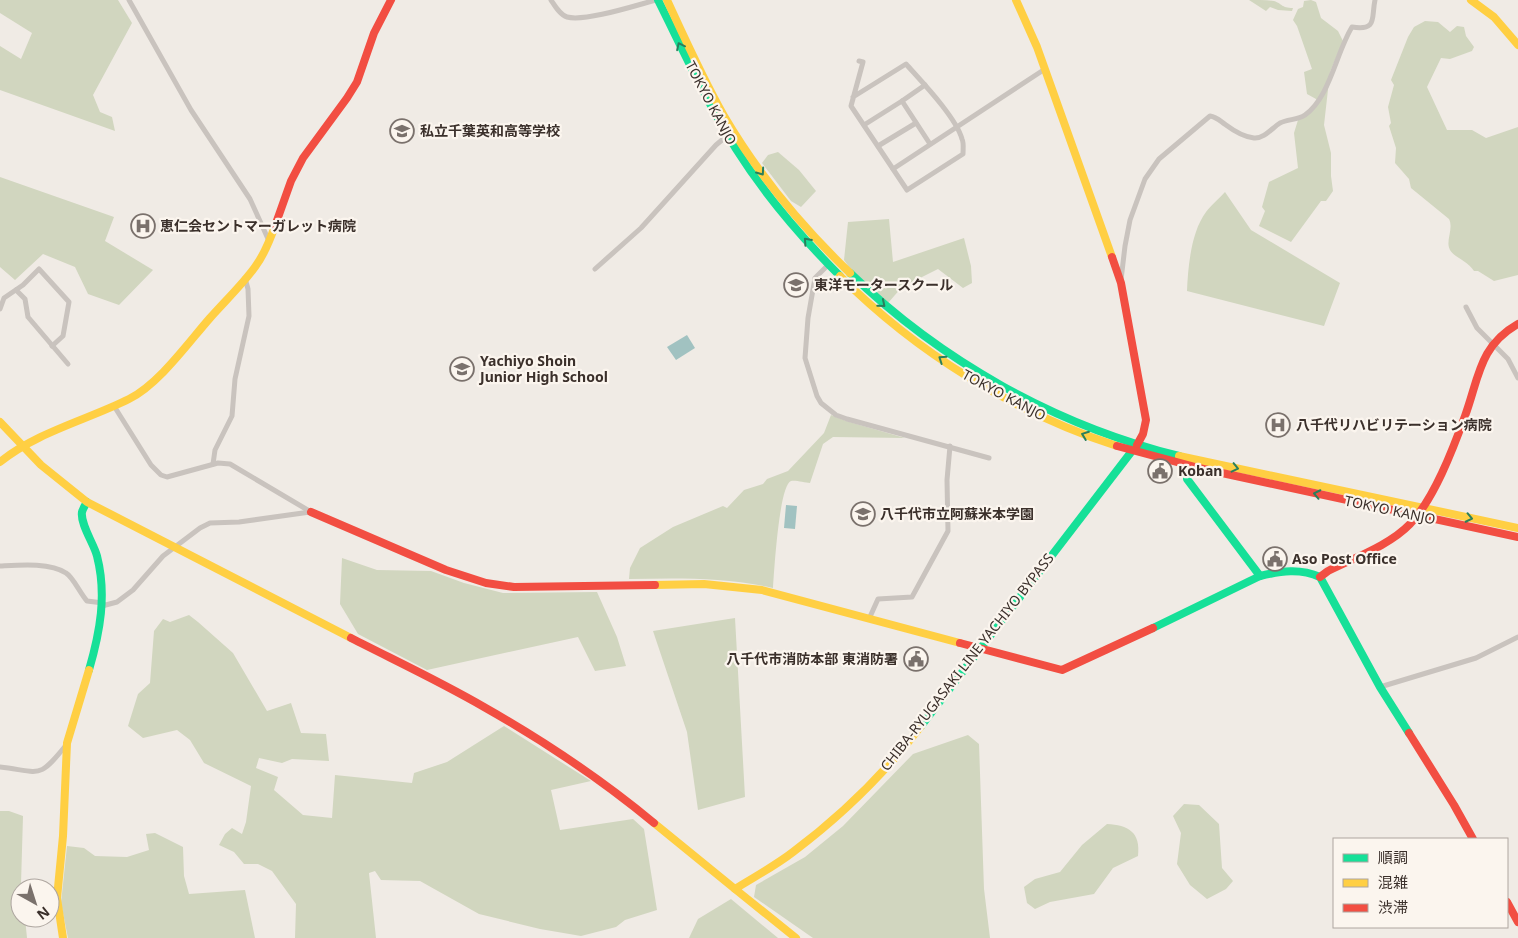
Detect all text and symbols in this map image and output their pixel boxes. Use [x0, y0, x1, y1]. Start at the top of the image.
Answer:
one-way arrow [676, 42, 687, 51]
street label: TOKYO KANJO [681, 58, 742, 148]
school or university icon: 私立千葉英和高等学校 [389, 118, 415, 144]
place label: 私立千葉英和高等学校 [420, 121, 560, 140]
one-way arrow [755, 166, 764, 176]
hospital icon: 恵仁会セントマーガレット病院 [130, 213, 156, 239]
place label: 恵仁会セントマーガレット病院 [160, 216, 356, 235]
one-way arrow [804, 238, 813, 247]
school or university icon: 東洋モータースクール [783, 272, 809, 298]
place label: 東洋モータースクール [814, 275, 953, 294]
one-way arrow [877, 298, 886, 307]
place label: Yachiyo Shoin Junior High School [478, 351, 608, 386]
school or university icon: Yachiyo Shoin Junior High School [449, 356, 475, 382]
one-way arrow [938, 356, 947, 366]
street label: TOKYO KANJO [959, 364, 1050, 425]
hospital icon: 八千代リハビリテーション病院 [1265, 412, 1291, 438]
place label: 八千代リハビリテーション病院 [1296, 415, 1492, 434]
one-way arrow [1082, 431, 1090, 441]
public building icon: Koban [1147, 458, 1173, 484]
place label: Koban [1178, 461, 1222, 480]
one-way arrow [1231, 462, 1240, 473]
one-way arrow [1313, 489, 1322, 500]
street label: TOKYO KANJO [1343, 491, 1437, 528]
school or university icon: 八千代市立阿蘇米本学園 [850, 501, 876, 527]
place label: 八千代市立阿蘇米本学園 [880, 504, 1034, 523]
one-way arrow [1465, 512, 1474, 523]
public building icon: Aso Post Office [1262, 546, 1288, 572]
street label: CHIBA-RYUGASAKI LINE YACHIYO BYPASS [876, 549, 1058, 774]
place label: Aso Post Office [1292, 549, 1397, 568]
public building icon: 八千代市消防本部 東消防署 [903, 646, 929, 672]
place label: 八千代市消防本部 東消防署 [726, 649, 898, 668]
legend [1333, 838, 1508, 928]
text: 順調 [1378, 847, 1408, 867]
text: 混雑 [1378, 872, 1408, 892]
north arrow [10, 878, 60, 928]
text: 渋滞 [1378, 897, 1408, 917]
text: N [33, 903, 54, 924]

